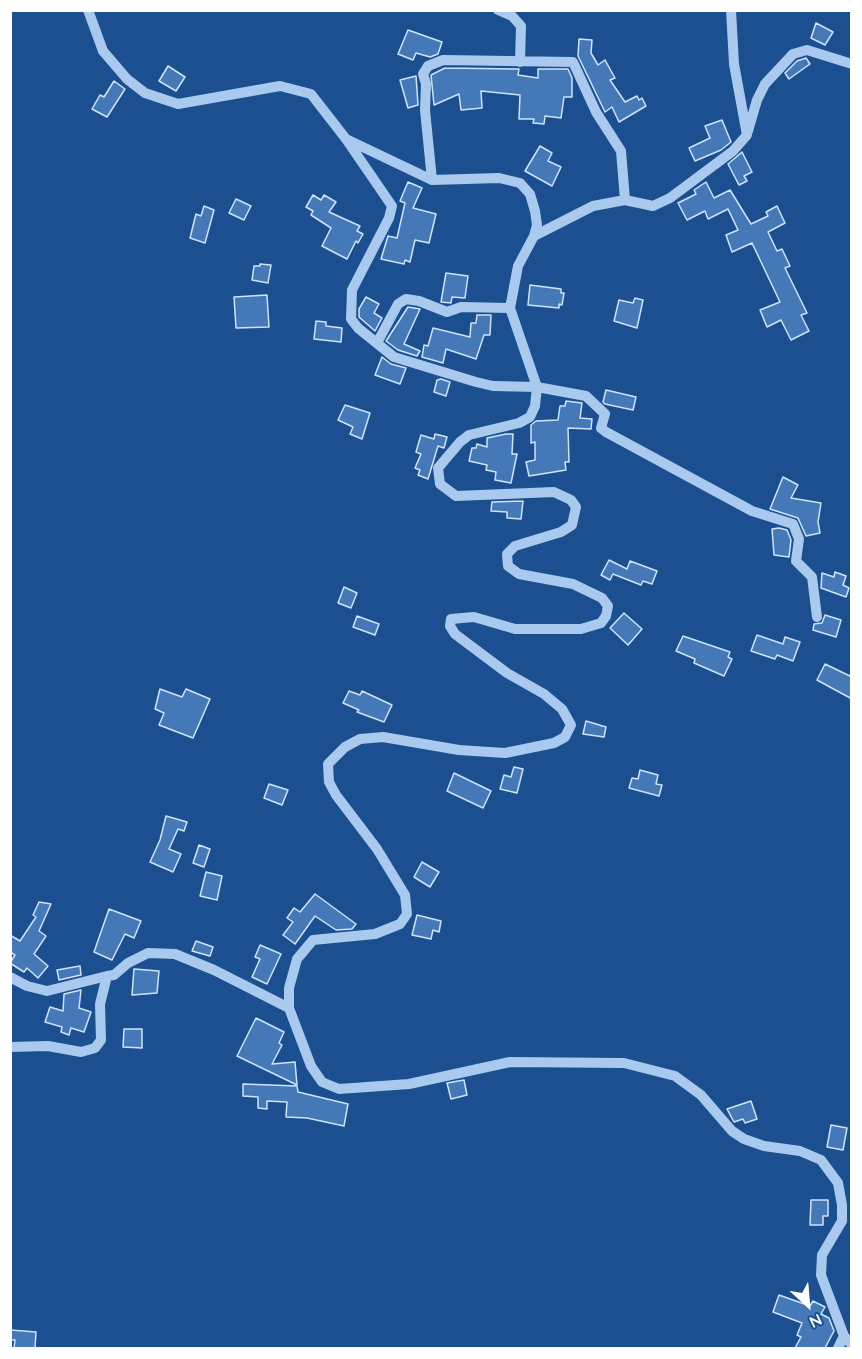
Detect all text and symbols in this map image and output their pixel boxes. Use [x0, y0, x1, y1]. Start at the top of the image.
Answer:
north arrow [778, 1275, 838, 1335]
text: N [806, 1310, 826, 1333]

